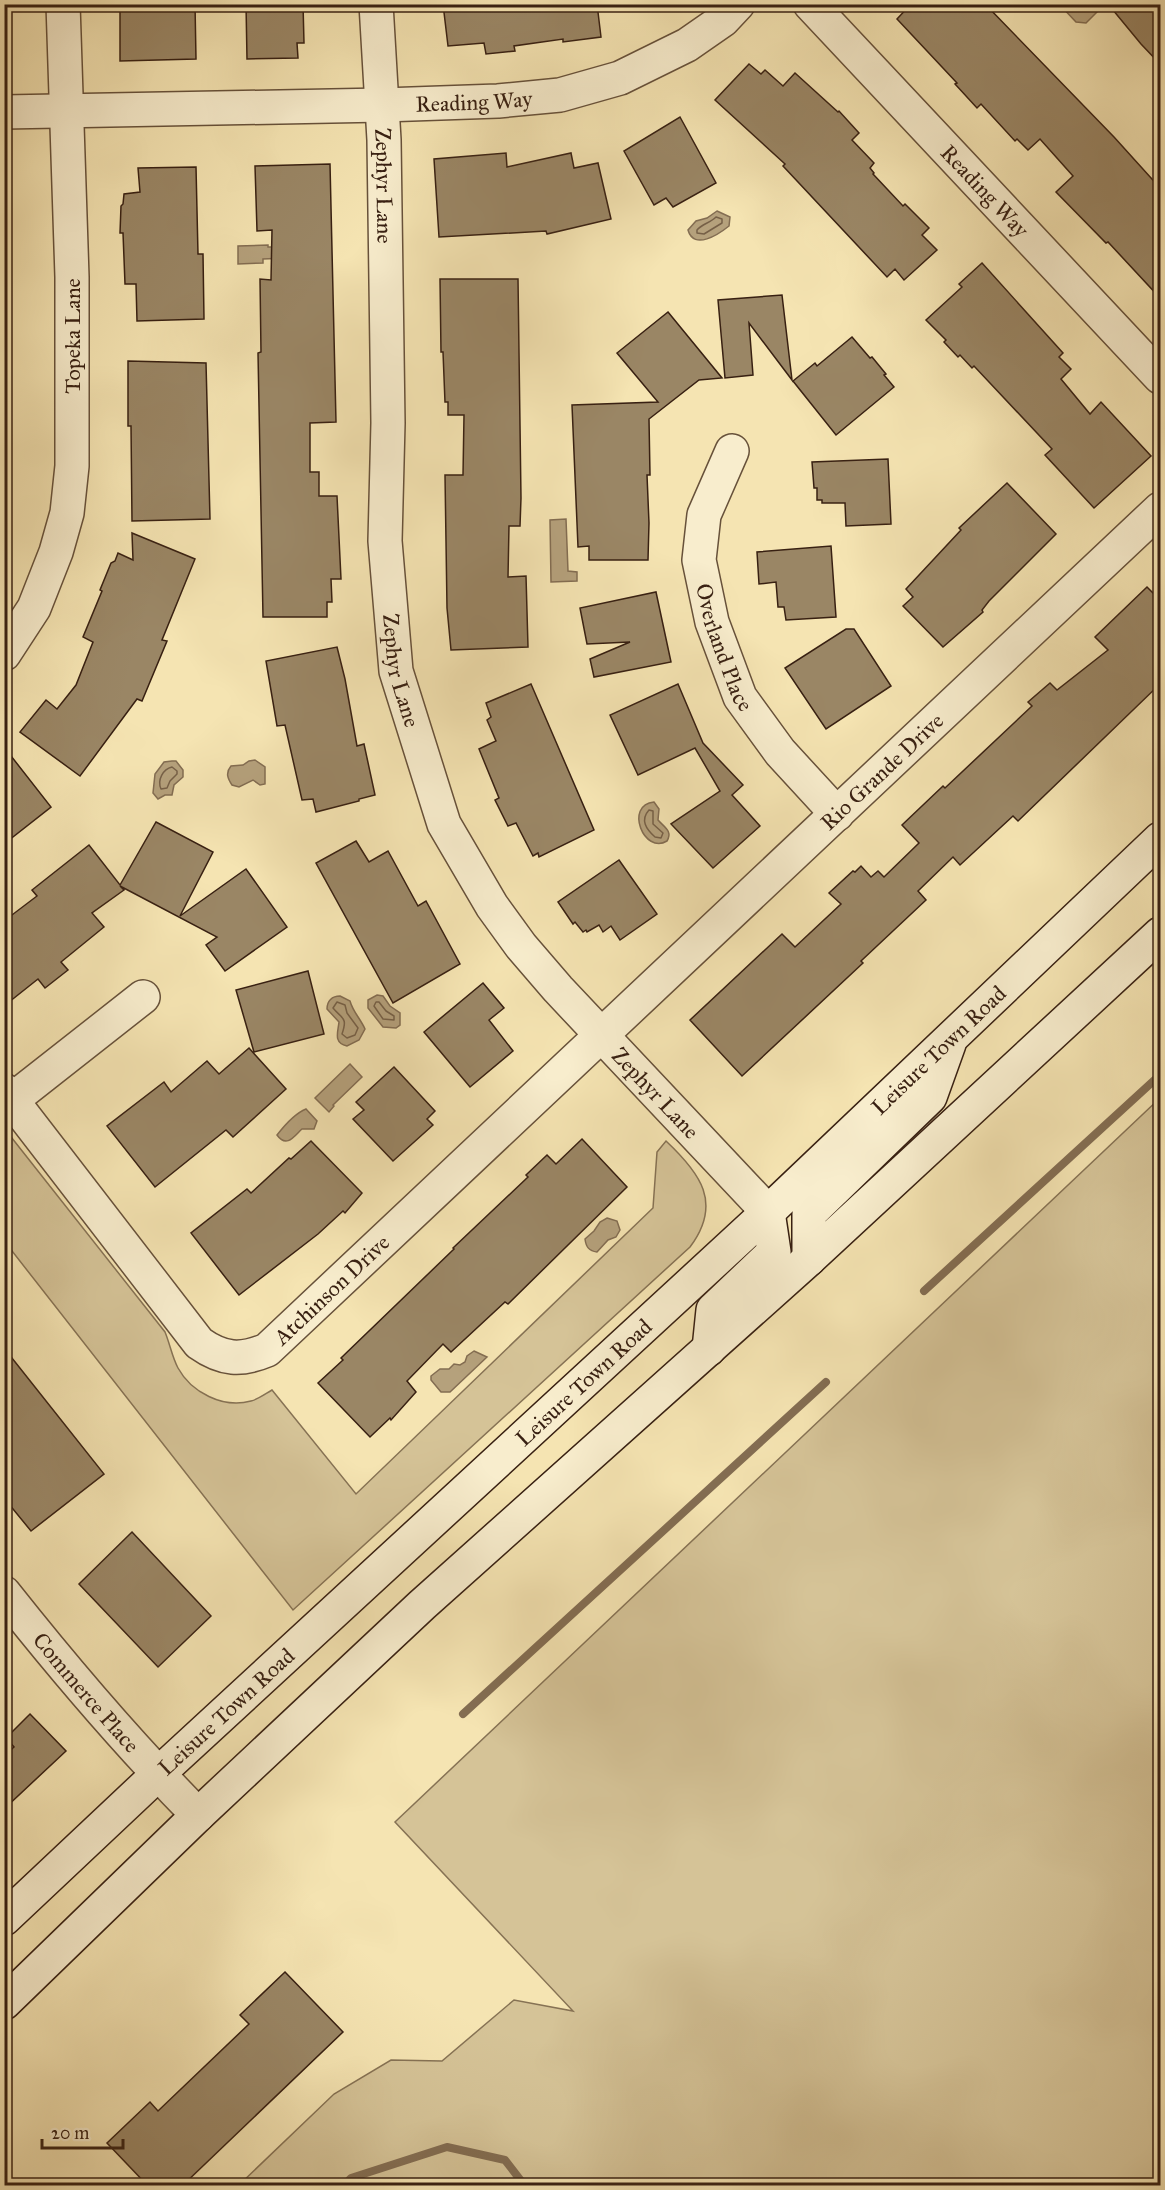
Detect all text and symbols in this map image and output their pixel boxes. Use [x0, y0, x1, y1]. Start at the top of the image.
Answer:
street label: Reading Way [415, 85, 534, 118]
street label: Zephyr Lane [369, 127, 398, 244]
street label: Reading Way [935, 139, 1035, 243]
street label: Topeka Lane [59, 278, 86, 394]
street label: Overland Place [690, 581, 759, 717]
street label: Zephyr Lane [377, 613, 426, 731]
street label: Rio Grande Drive [815, 707, 949, 836]
street label: Leisure Town Road [866, 980, 1012, 1121]
street label: Zephyr Lane [606, 1042, 705, 1145]
street label: Atchinson Drive [267, 1229, 395, 1351]
street label: Leisure Town Road [510, 1313, 658, 1452]
street label: Commerce Place [27, 1627, 145, 1758]
street label: Leisure Town Road [153, 1642, 300, 1781]
scale bar [42, 2112, 123, 2150]
text: 20 m [51, 2122, 89, 2144]

